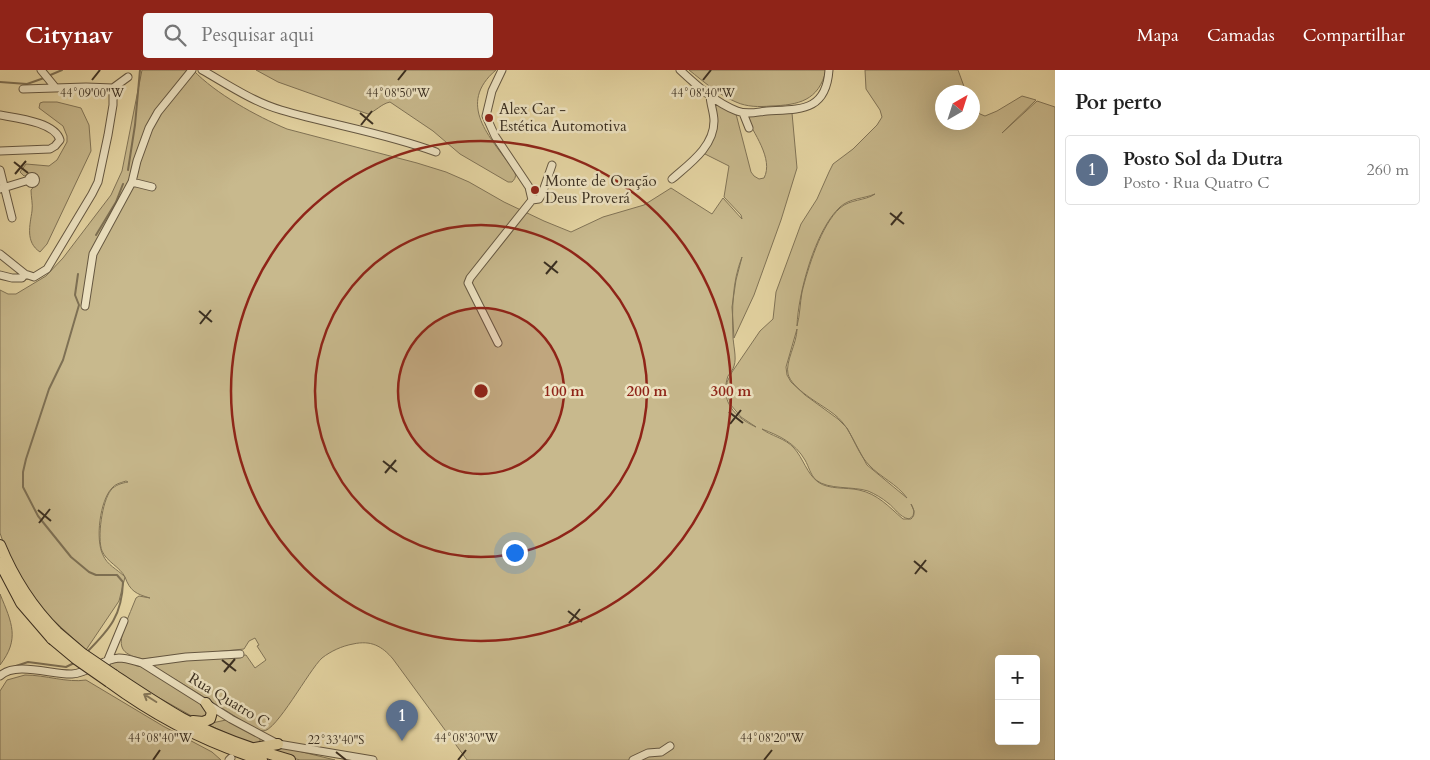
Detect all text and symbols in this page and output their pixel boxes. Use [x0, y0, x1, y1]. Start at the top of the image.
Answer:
search box [143, 13, 493, 58]
text: Citynav [25, 19, 113, 52]
icon: search [161, 21, 189, 49]
text: Pesquisar aqui [201, 22, 314, 48]
text: Mapa [1137, 23, 1179, 48]
text: Camadas [1207, 23, 1275, 48]
text: Compartilhar [1303, 23, 1405, 48]
text: 44°09'00"W [60, 85, 125, 101]
text: 44°08'50"W [366, 85, 431, 101]
text: 44°08'40"W [671, 85, 736, 101]
north arrow [935, 85, 980, 130]
text: Por perto [1075, 88, 1162, 117]
place label: Alex Car - Estética Automotiva [499, 99, 627, 136]
marker: Alex Car - Estética Automotiva [483, 112, 495, 124]
text: Posto Sol da Dutra [1123, 146, 1283, 172]
text: 1 [1088, 159, 1096, 181]
text: 260 m [1367, 159, 1409, 181]
place label: Monte de Oração Deus Proverá [545, 171, 657, 208]
text: Posto · Rua Quatro C [1123, 172, 1269, 194]
marker: Monte de Oração Deus Proverá [529, 184, 541, 196]
text: 100 m [544, 381, 585, 401]
text: 200 m [627, 381, 668, 401]
text: 300 m [711, 381, 752, 401]
centre of rings [472, 382, 490, 400]
your location [502, 540, 528, 566]
map controls [995, 655, 1040, 745]
button: + [995, 655, 1040, 700]
street label: Rua Quatro C [185, 668, 273, 732]
one-way arrow [143, 692, 157, 702]
pin: 1 [386, 700, 418, 741]
button: − [995, 700, 1040, 745]
text: 44°08'40"W [128, 730, 193, 746]
text: 44°08'30"W [434, 730, 499, 746]
text: 44°08'20"W [740, 730, 805, 746]
text: 22°33'40"S [308, 732, 364, 748]

